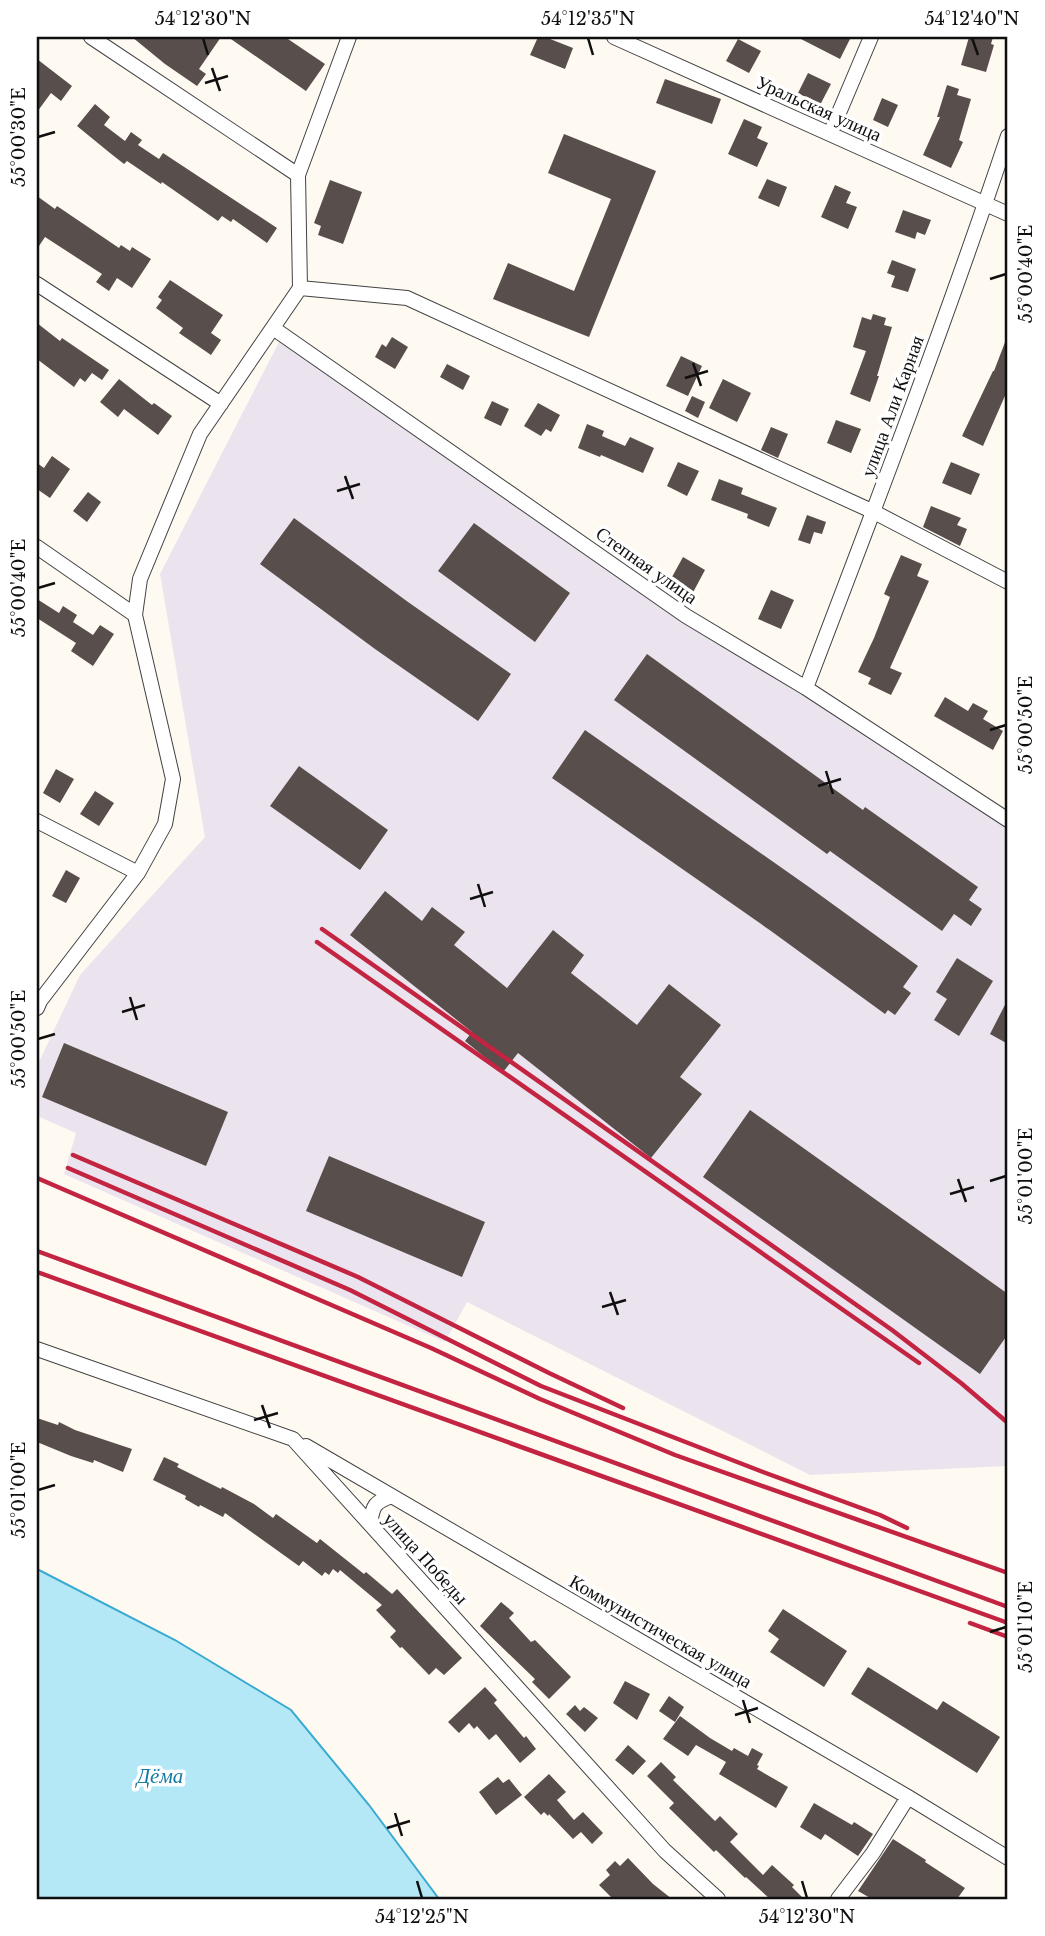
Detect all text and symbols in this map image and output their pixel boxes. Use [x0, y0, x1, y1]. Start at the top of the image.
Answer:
text: 54°12'30"N [155, 8, 251, 30]
text: 54°12'35"N [541, 8, 635, 30]
text: 54°12'40"N [924, 8, 1020, 30]
street label: Уральская улица [752, 71, 886, 147]
text: 55°00'30"E [8, 87, 30, 187]
text: 55°00'40"E [1015, 225, 1037, 323]
street label: улица Али Карная [856, 332, 929, 480]
street label: Степная улица [591, 522, 703, 609]
text: 55°00'40"E [8, 539, 30, 637]
text: 55°00'50"E [1015, 676, 1037, 774]
text: 55°00'50"E [8, 990, 30, 1088]
text: 55°01'00"E [1015, 1128, 1037, 1224]
text: 55°01'00"E [8, 1442, 30, 1538]
street label: улица Победы [378, 1508, 473, 1609]
street label: Коммунистическая улица [565, 1570, 757, 1693]
text: 55°01'10"E [1015, 1581, 1037, 1673]
water label: Дёма [135, 1763, 183, 1789]
text: 54°12'25"N [375, 1906, 469, 1928]
text: 54°12'30"N [759, 1906, 855, 1928]

